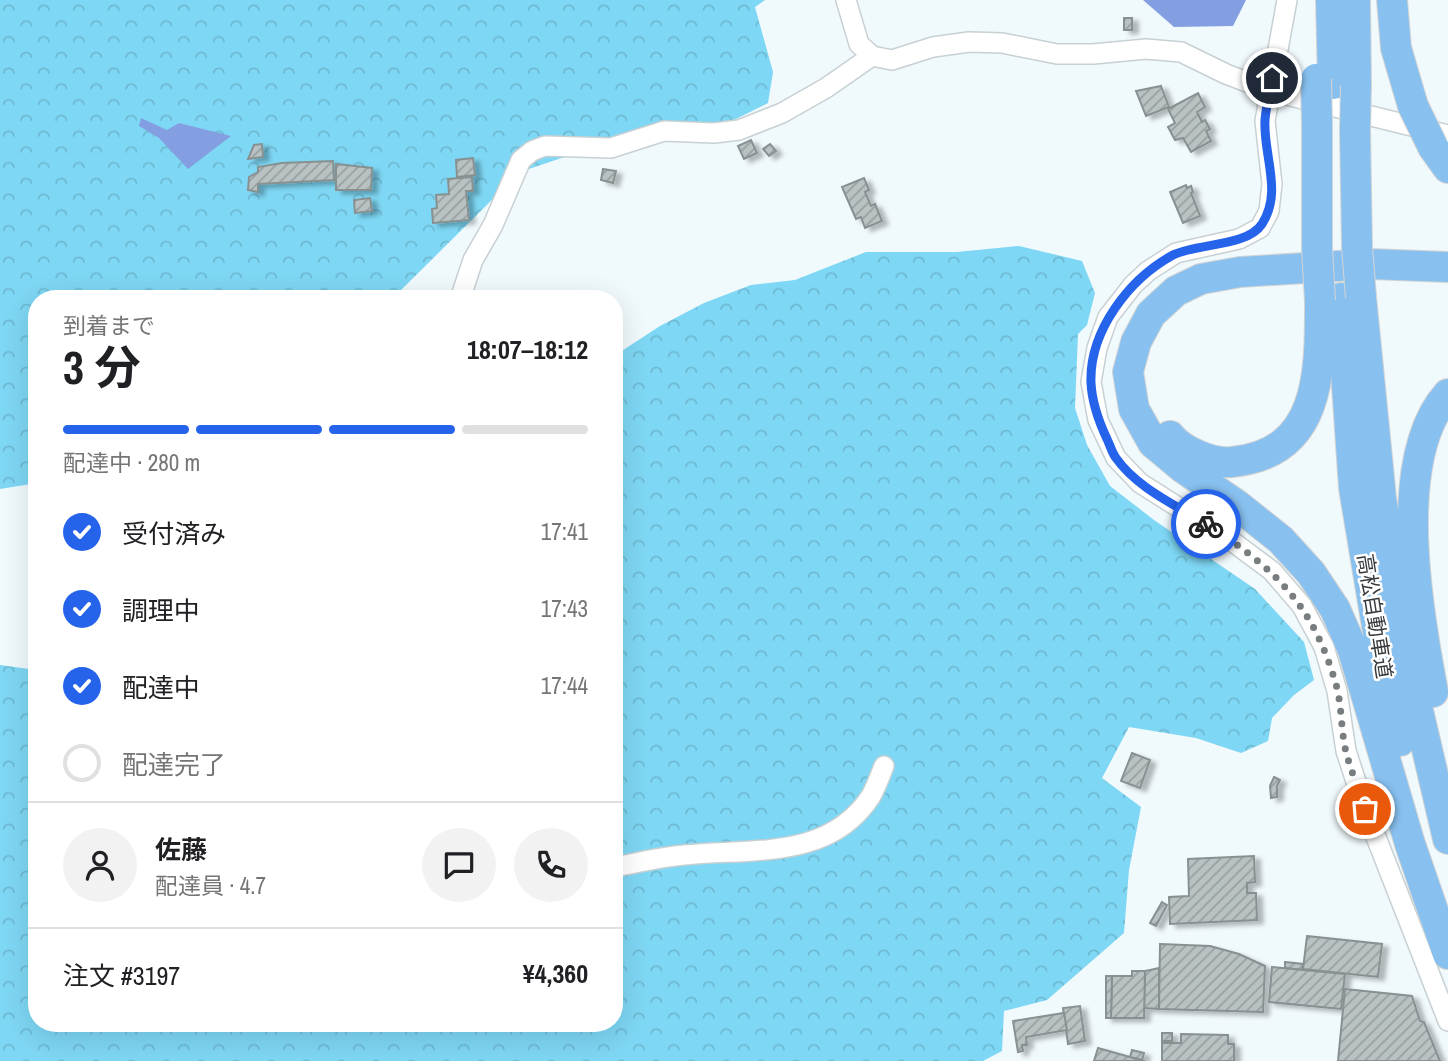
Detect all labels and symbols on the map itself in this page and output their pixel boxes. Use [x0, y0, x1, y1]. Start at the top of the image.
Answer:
pin [1242, 48, 1302, 108]
courier [1171, 489, 1241, 559]
street label: 高松自動車道 [1351, 552, 1399, 680]
pin [1335, 779, 1395, 839]

